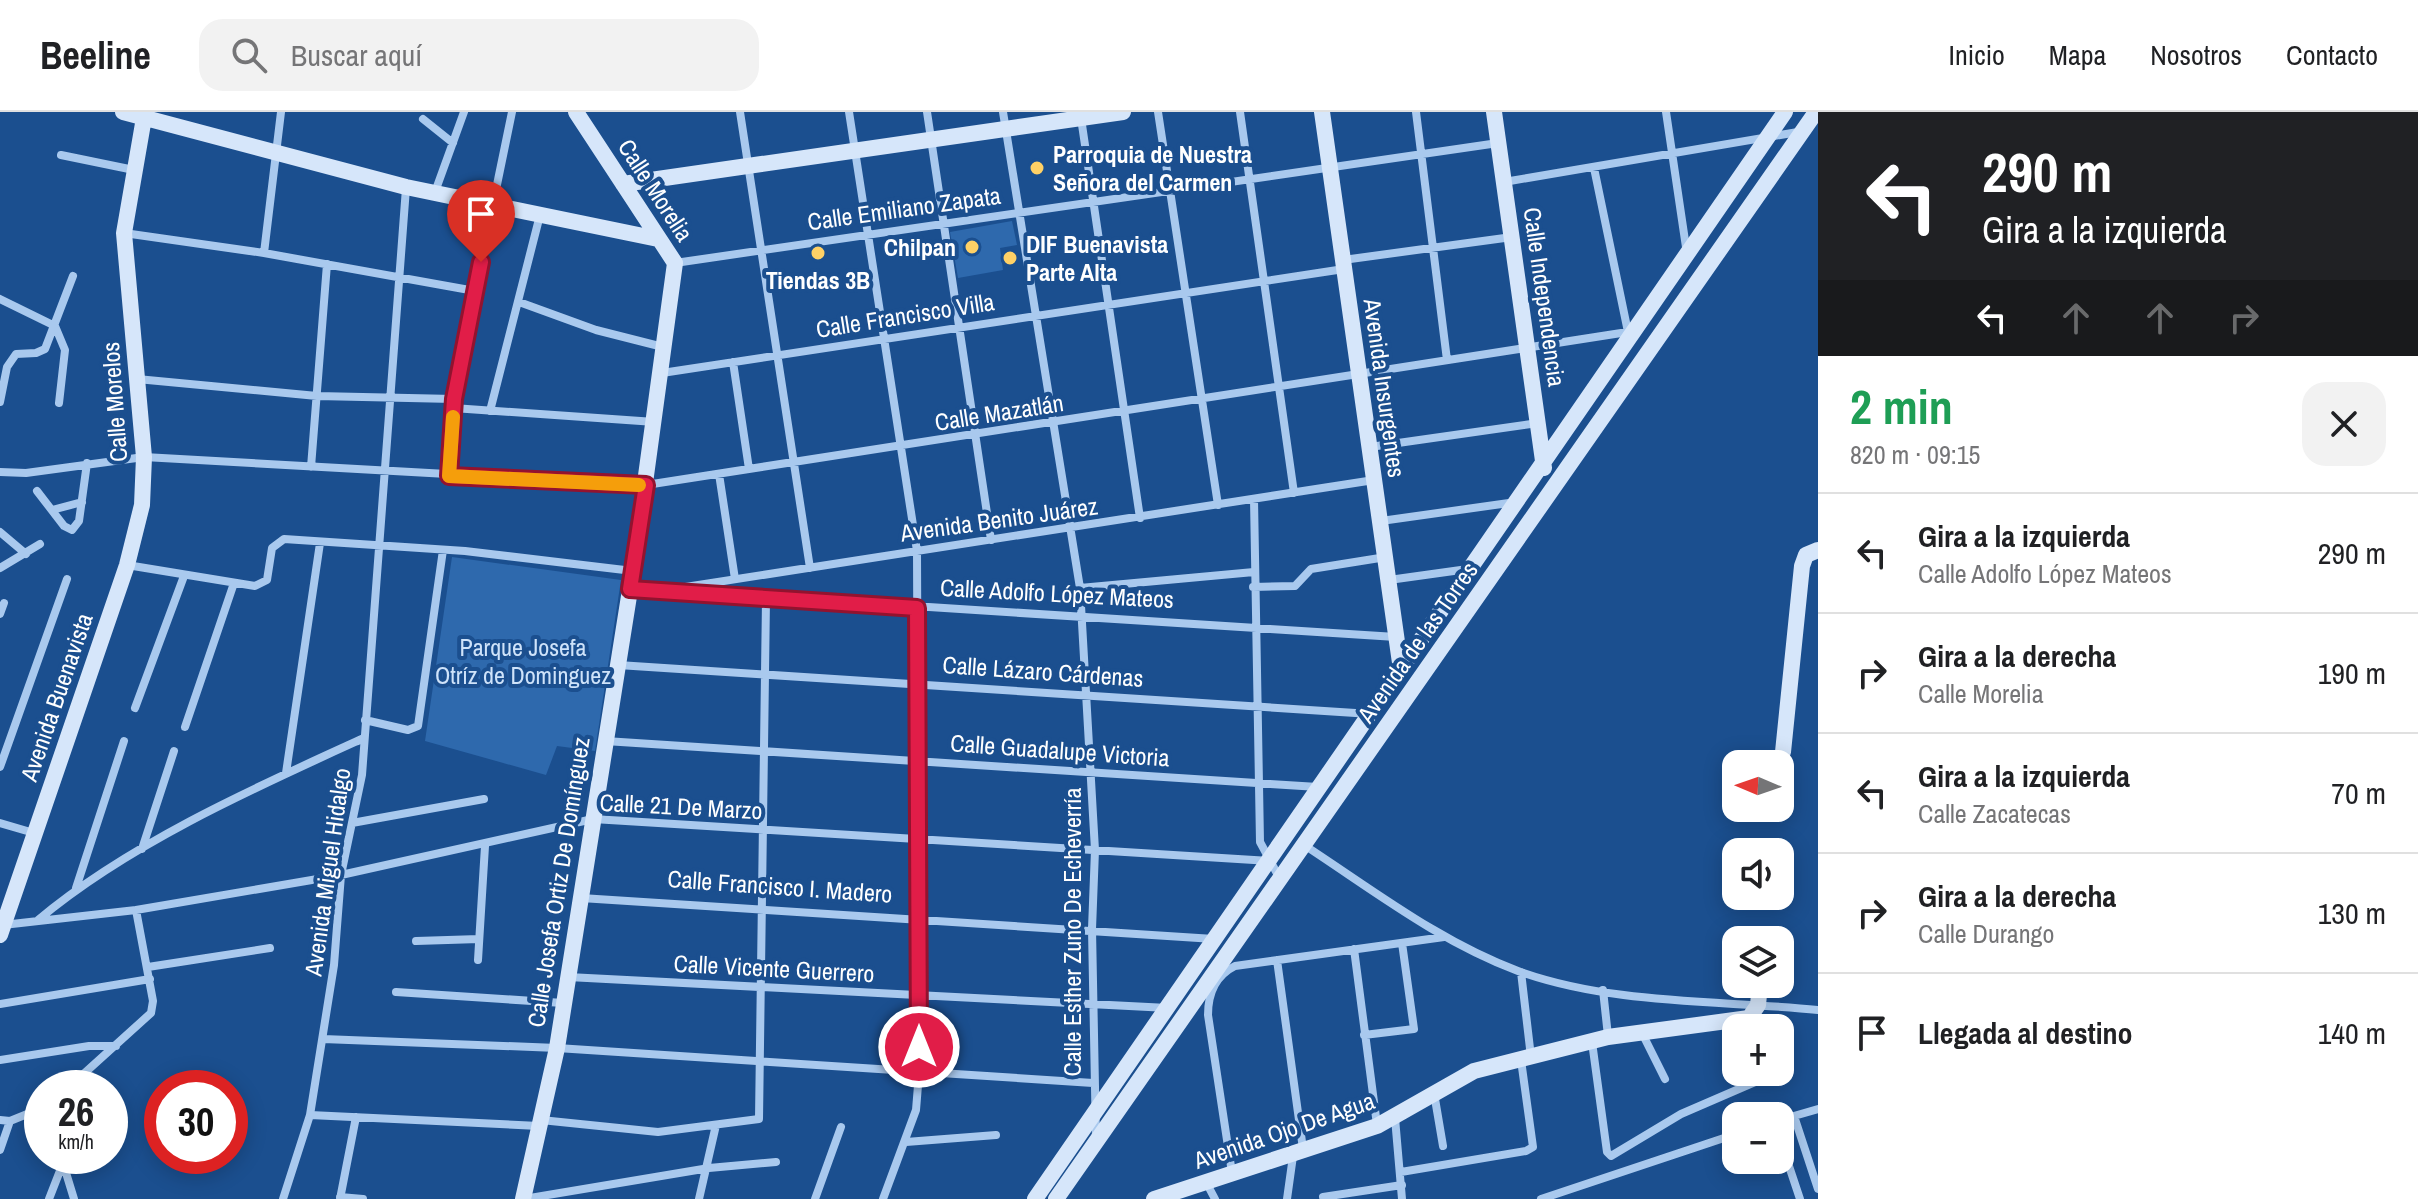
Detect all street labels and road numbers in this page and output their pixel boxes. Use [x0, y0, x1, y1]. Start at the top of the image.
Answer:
street label: Calle Morelia [611, 133, 701, 247]
street label: Calle Emiliano Zapata [805, 179, 1003, 237]
street label: Calle Independencia [1517, 205, 1573, 389]
street label: Calle Francisco Villa [814, 285, 997, 345]
street label: Avenida Insurgentes [1356, 296, 1413, 479]
street label: Calle Morelos [94, 341, 134, 463]
street label: Calle Mazatlán [932, 386, 1066, 438]
street label: Avenida Benito Juárez [897, 489, 1100, 549]
street label: Avenida de las Torres [1349, 555, 1485, 730]
street label: Calle Adolfo López Mateos [939, 571, 1175, 615]
street label: Avenida Buenavista [12, 609, 100, 786]
street label: Calle Lázaro Cárdenas [941, 648, 1145, 694]
street label: Calle Guadalupe Victoria [949, 726, 1171, 774]
street label: Calle Josefa Ortiz De Domínguez [519, 735, 597, 1029]
street label: Avenida Miguel Hidalgo [296, 766, 357, 979]
street label: Calle 21 De Marzo [599, 786, 763, 826]
street label: Calle Esther Zuno De Echeverría [1056, 788, 1088, 1076]
street label: Calle Francisco I. Madero [667, 862, 893, 910]
street label: Calle Vicente Guerrero [673, 947, 875, 989]
street label: Avenida Ojo De Agua [1189, 1084, 1379, 1176]

